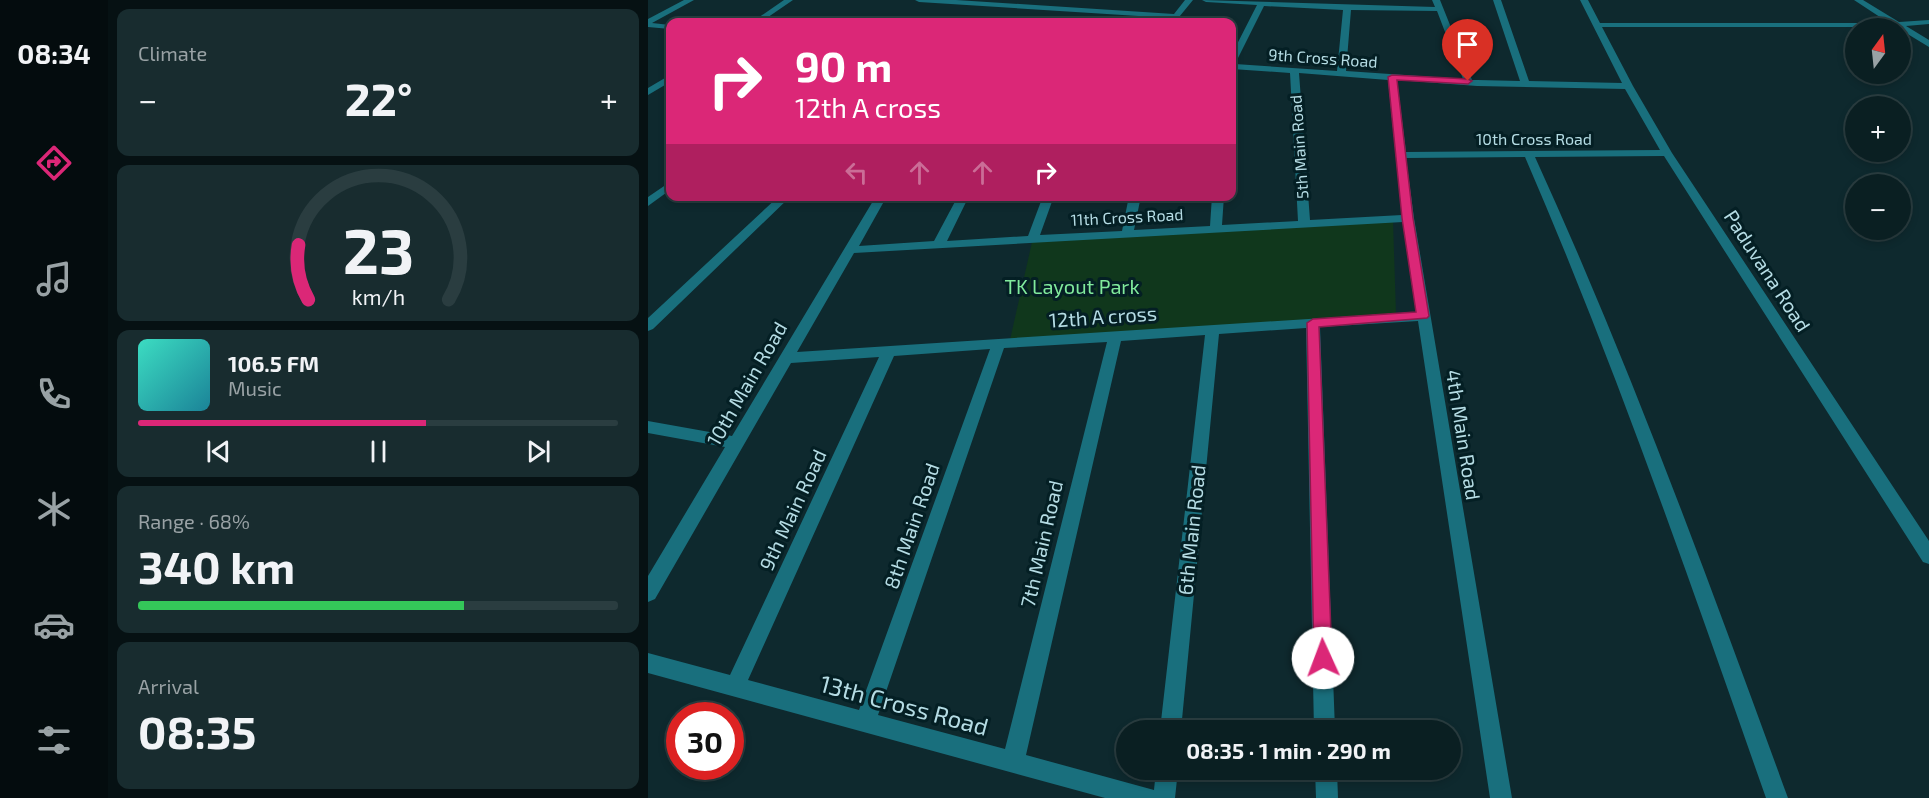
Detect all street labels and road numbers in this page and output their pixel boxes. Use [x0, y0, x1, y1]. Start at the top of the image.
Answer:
street label: 9th Cross Road [1268, 44, 1378, 71]
street label: 5th Main Road [1285, 94, 1312, 200]
street label: 10th Cross Road [1476, 129, 1592, 148]
street label: 11th Cross Road [1070, 204, 1184, 229]
street label: Paduvana Road [1720, 205, 1816, 336]
street label: 12th A cross [1048, 300, 1158, 332]
street label: 10th Main Road [701, 317, 791, 450]
street label: 4th Main Road [1442, 368, 1486, 502]
street label: 9th Main Road [754, 445, 831, 574]
street label: 8th Main Road [878, 460, 944, 592]
street label: 6th Main Road [1172, 464, 1210, 596]
street label: 7th Main Road [1015, 478, 1067, 610]
street label: 13th Cross Road [817, 668, 992, 741]

